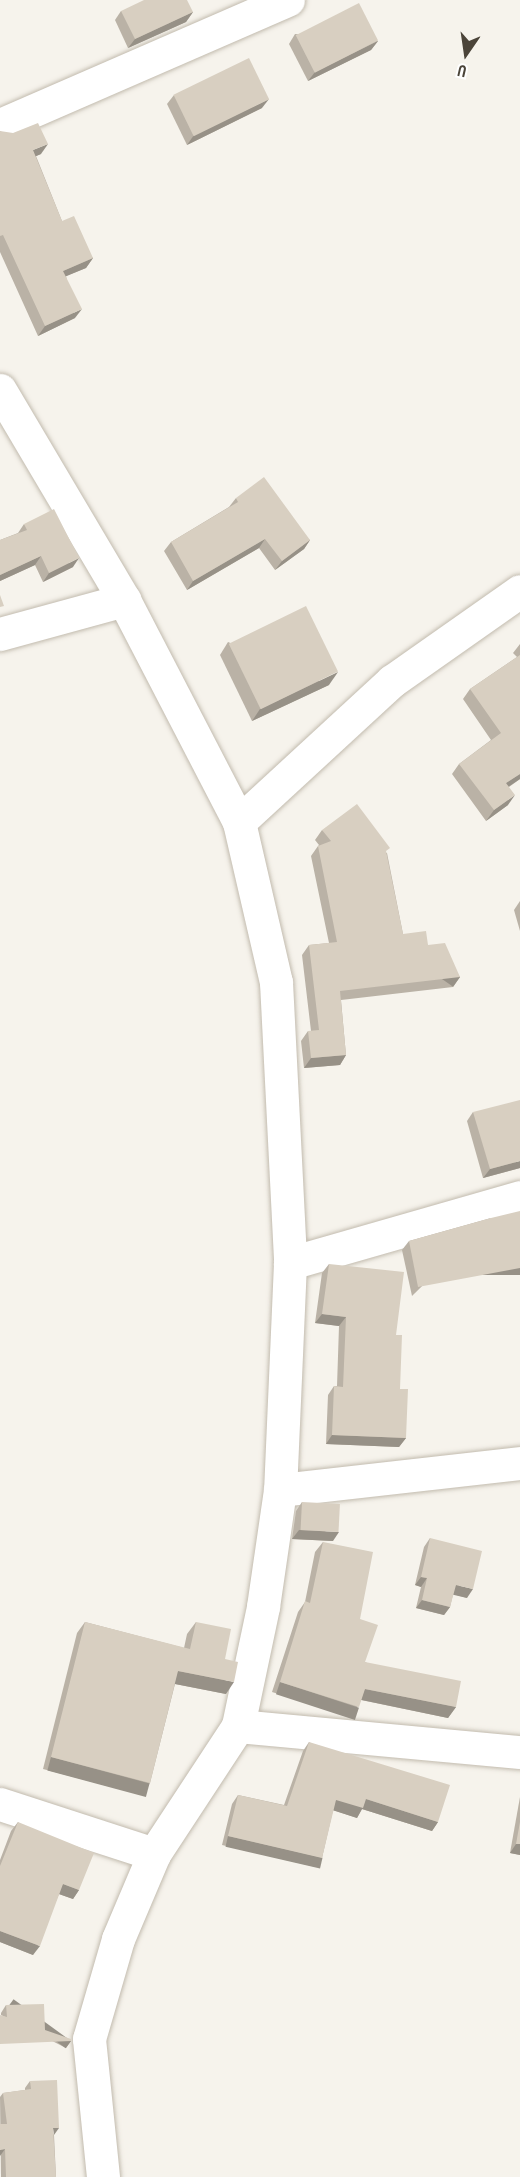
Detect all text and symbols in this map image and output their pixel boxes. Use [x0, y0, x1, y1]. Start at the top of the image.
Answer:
north arrow [436, 24, 496, 84]
text: U [456, 61, 468, 82]

